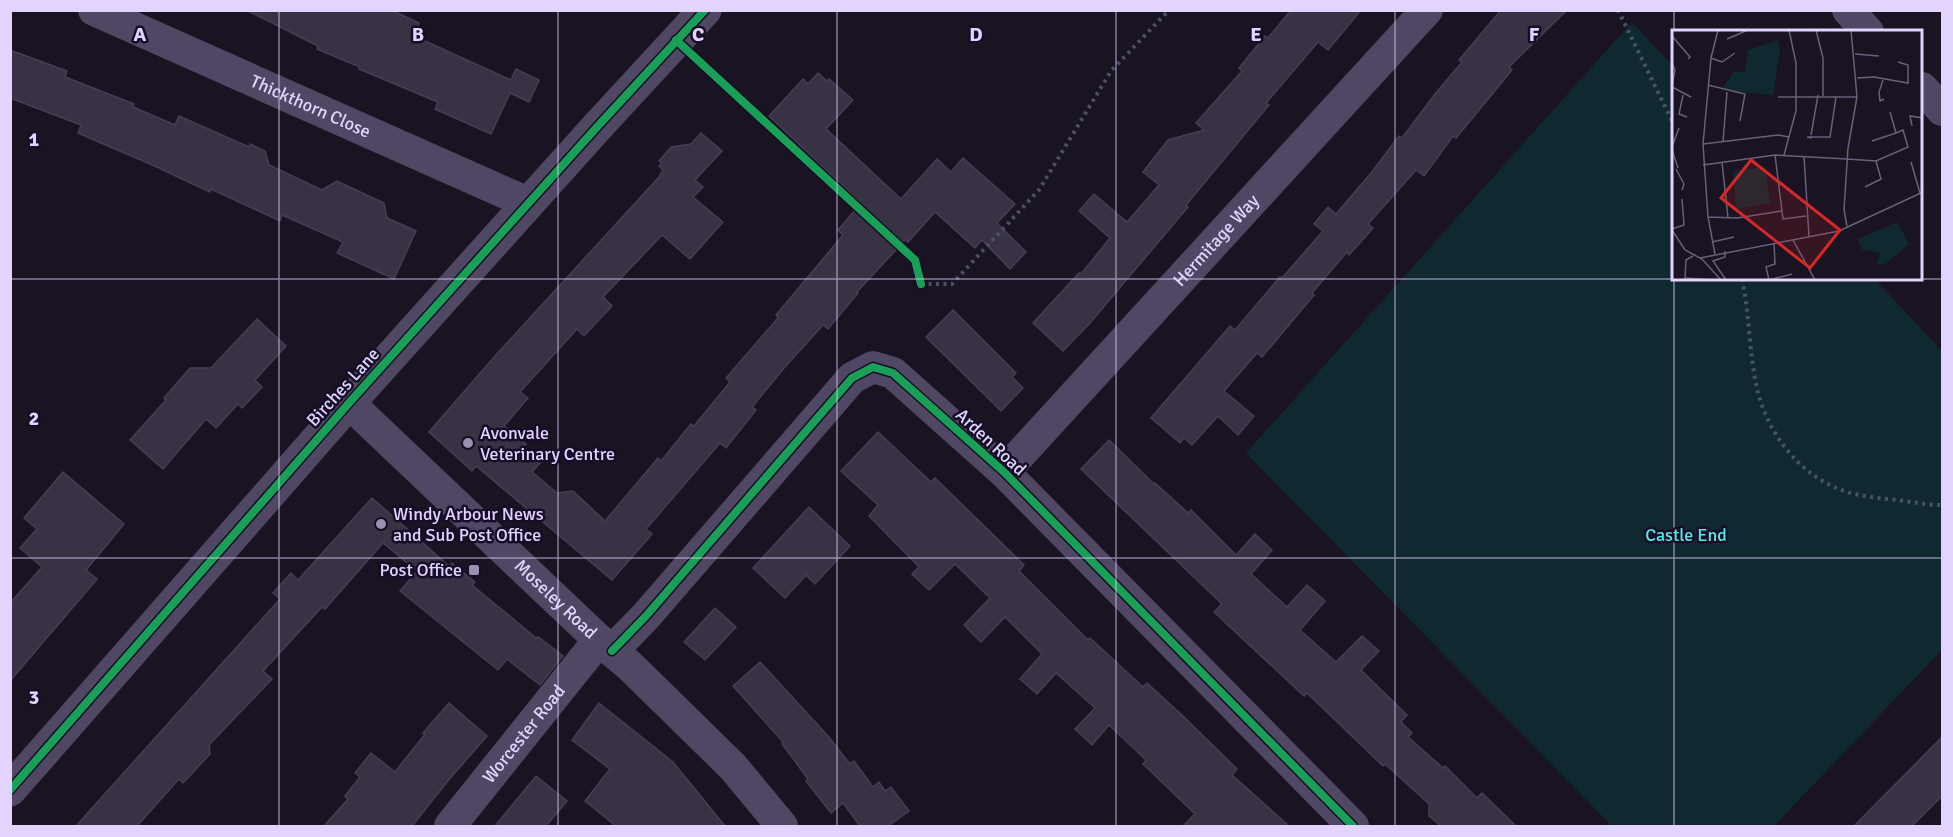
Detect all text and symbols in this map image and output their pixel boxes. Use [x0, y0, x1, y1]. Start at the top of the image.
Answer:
text: A [134, 22, 147, 47]
text: B [412, 22, 424, 47]
text: C [692, 22, 704, 47]
text: D [969, 22, 983, 47]
text: E [1250, 22, 1262, 47]
text: F [1529, 22, 1540, 47]
inset map [1672, 30, 1923, 280]
street label: Thickthorn Close [247, 70, 374, 143]
text: 1 [29, 127, 40, 152]
street label: Hermitage Way [1168, 189, 1264, 291]
street label: Birches Lane [302, 343, 384, 431]
street label: Arden Road [951, 404, 1031, 480]
text: 2 [29, 406, 39, 431]
place label: Avonvale Veterinary Centre [480, 422, 615, 465]
marker: Avonvale Veterinary Centre [461, 436, 475, 450]
place label: Windy Arbour News and Sub Post Office [393, 503, 544, 546]
marker: Windy Arbour News and Sub Post Office [374, 517, 388, 531]
park label: Castle End [1645, 524, 1727, 546]
street label: Moseley Road [510, 555, 602, 643]
place label: Post Office [380, 559, 462, 581]
marker: Post Office [467, 563, 481, 577]
street label: Worcester Road [478, 680, 570, 788]
text: 3 [29, 685, 39, 710]

